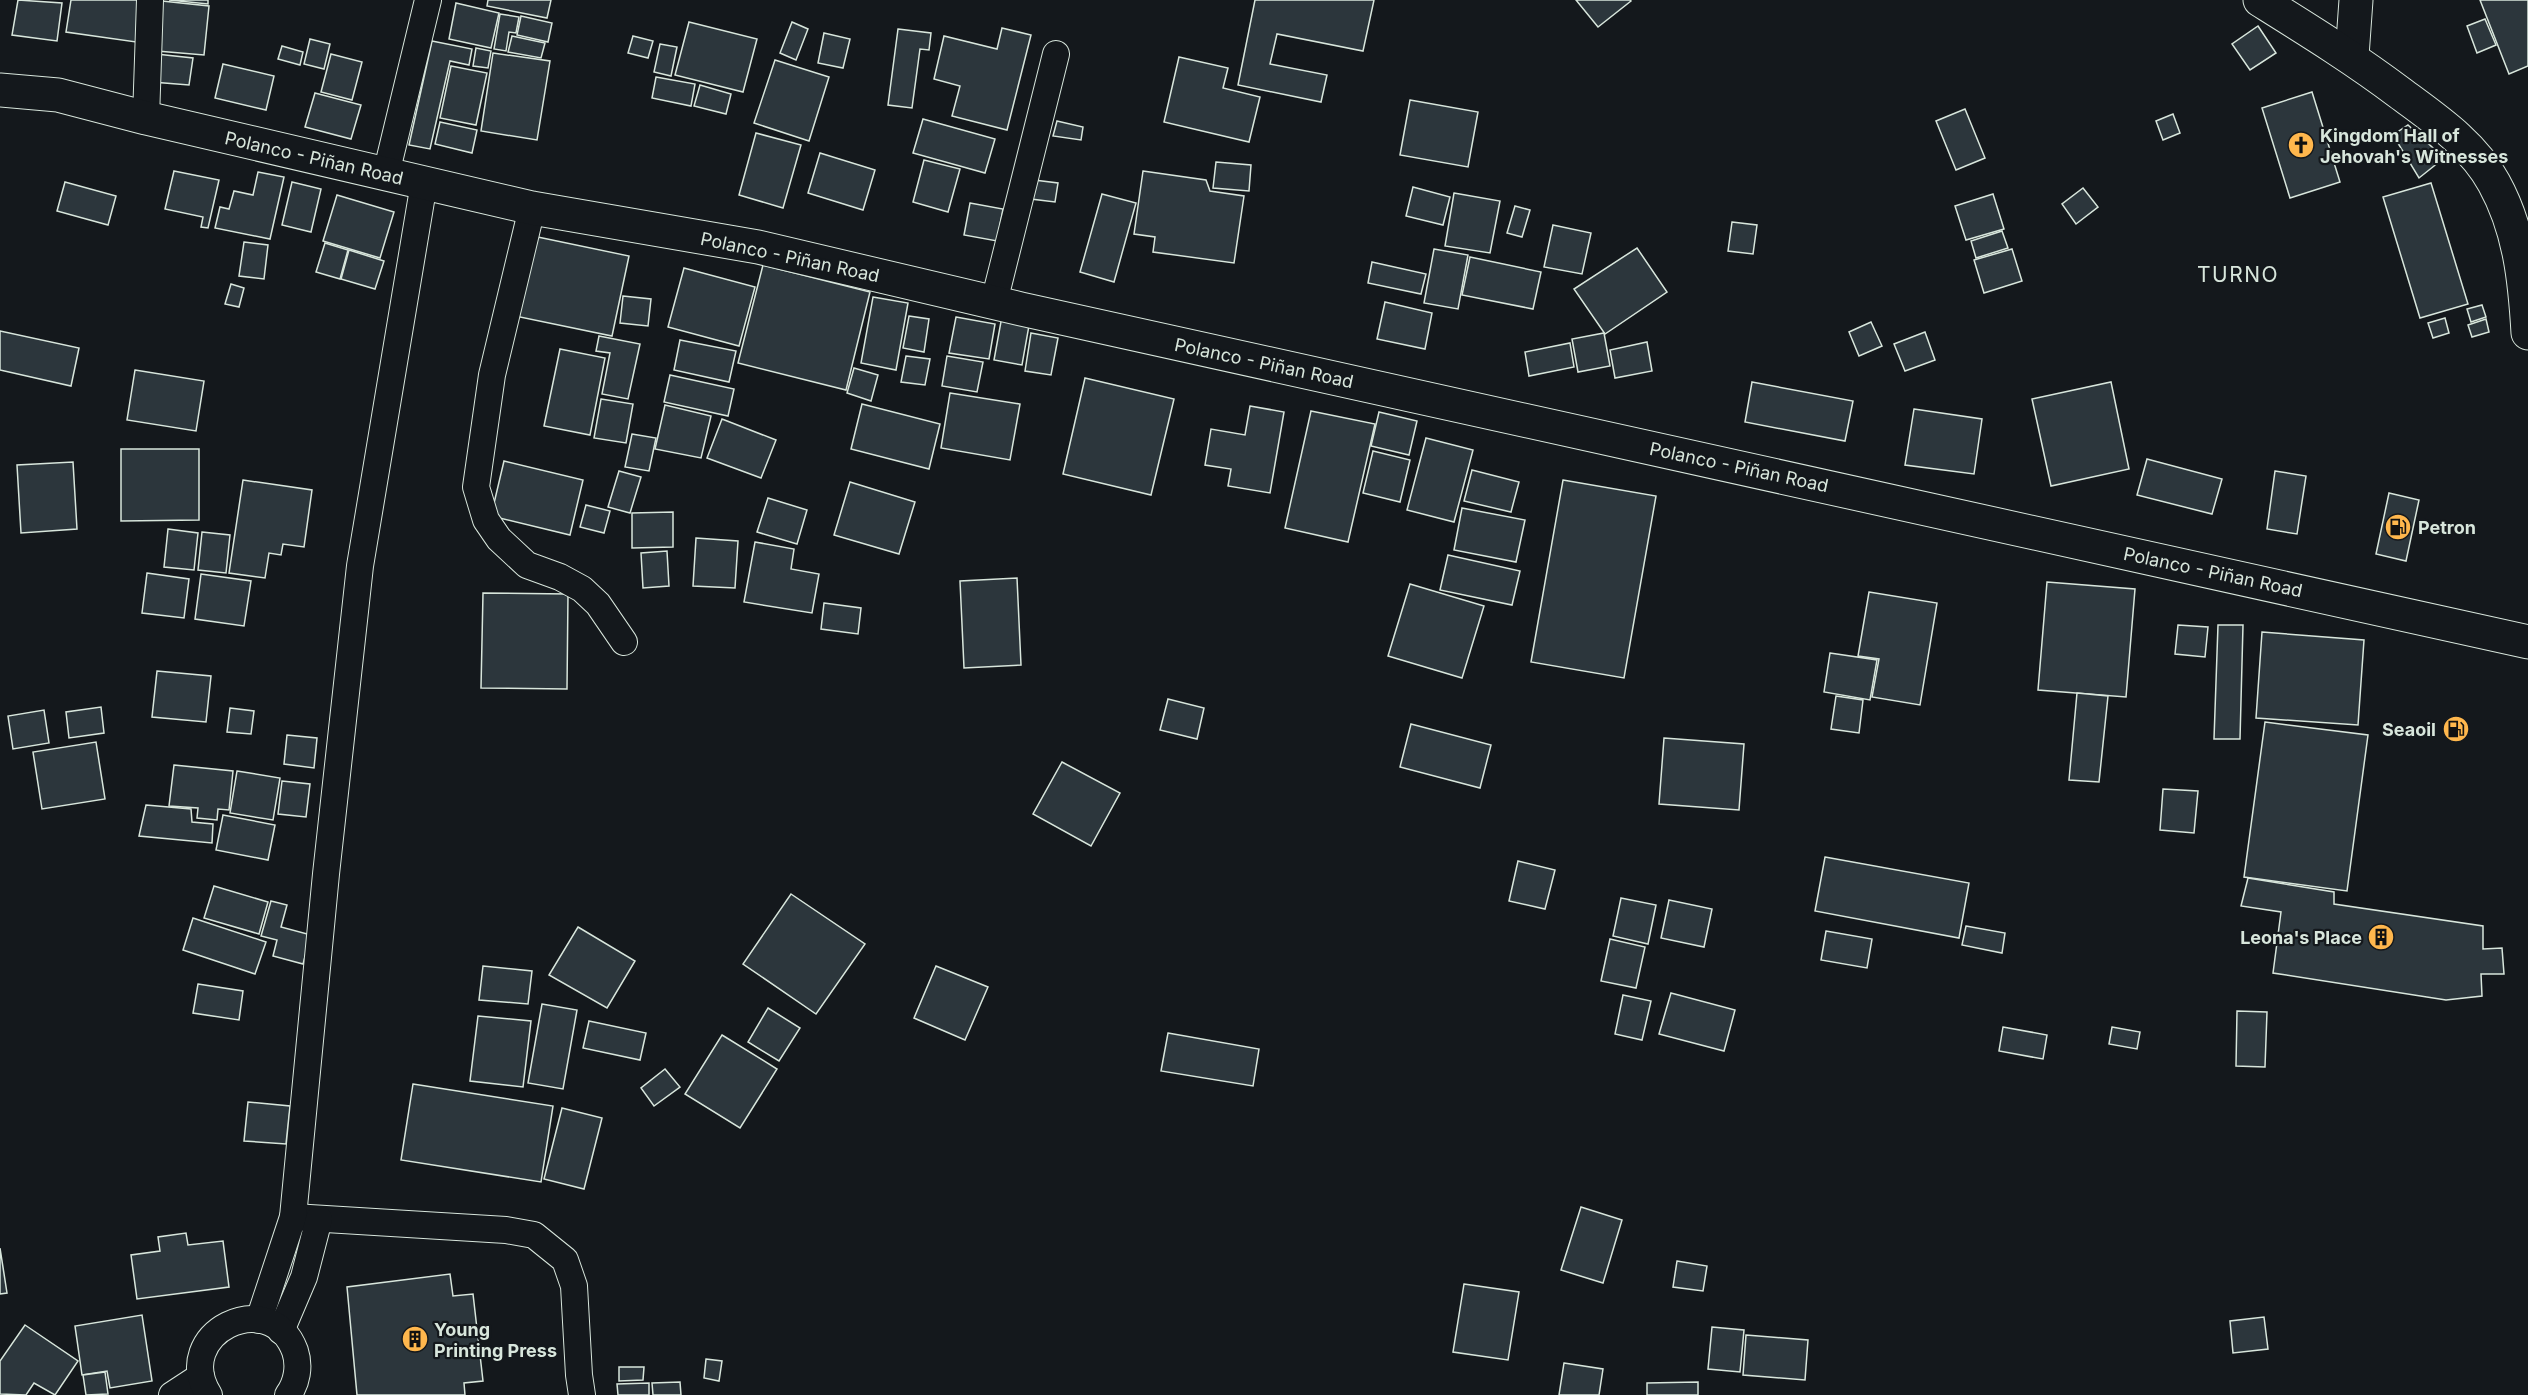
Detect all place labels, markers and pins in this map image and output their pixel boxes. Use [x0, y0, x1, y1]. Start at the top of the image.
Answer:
place label: Kingdom Hall of Jehovah's Witnesses [2320, 125, 2508, 167]
church icon: Kingdom Hall of Jehovah's Witnesses [2286, 130, 2316, 160]
fuel station icon: Petron [2383, 512, 2413, 542]
place label: Petron [2418, 517, 2476, 538]
fuel station icon: Seaoil [2441, 714, 2471, 744]
place label: Seaoil [2382, 719, 2436, 740]
building icon: Leona's Place [2366, 922, 2396, 952]
place label: Leona's Place [2240, 927, 2362, 948]
place label: Young Printing Press [434, 1319, 557, 1361]
building icon: Young Printing Press [400, 1324, 430, 1354]

